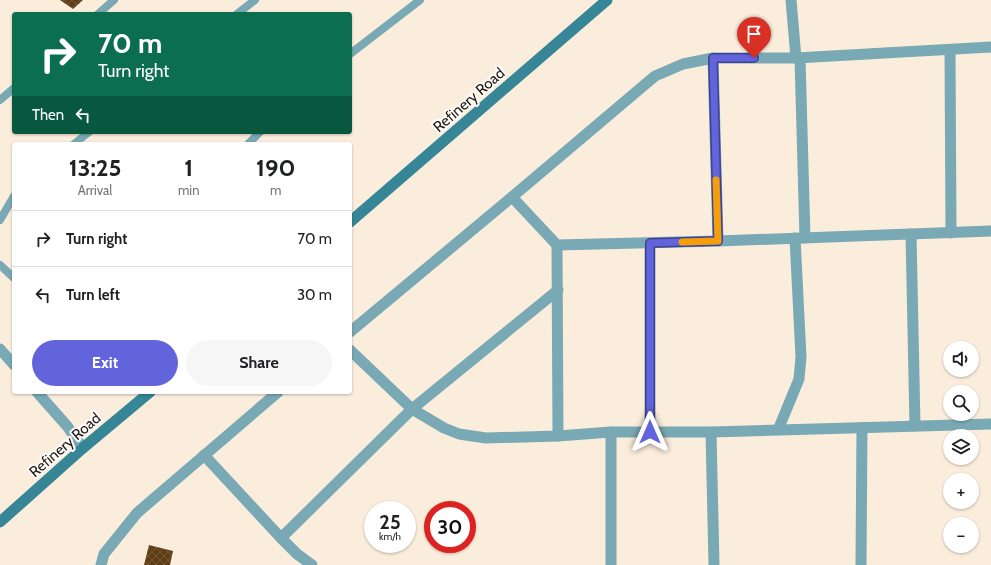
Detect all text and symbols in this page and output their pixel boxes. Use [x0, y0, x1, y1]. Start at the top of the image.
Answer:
pin [737, 17, 771, 58]
icon: arrive [743, 23, 765, 45]
text: 70 m [98, 26, 162, 60]
icon: right [32, 28, 84, 80]
text: Turn right [98, 60, 169, 82]
street label: Refinery Road [430, 64, 508, 136]
icon: left [72, 104, 94, 126]
text: Then [32, 106, 64, 124]
text: 13:25 [69, 153, 121, 182]
text: 1 [184, 153, 193, 182]
text: 190 [256, 153, 295, 182]
text: Arrival [78, 182, 112, 198]
text: min [178, 182, 199, 198]
text: m [270, 182, 281, 198]
icon: right [32, 228, 54, 250]
text: Turn right [66, 230, 127, 248]
text: 70 m [298, 230, 332, 248]
icon: left [32, 284, 54, 306]
text: Turn left [66, 286, 120, 304]
text: 30 m [297, 286, 332, 304]
button: Exit [32, 340, 178, 386]
button: Share [186, 340, 332, 386]
map controls [943, 341, 979, 553]
button: sound [943, 341, 979, 377]
button: search [943, 385, 979, 421]
street label: Refinery Road [26, 409, 104, 481]
position arrow [629, 411, 671, 453]
button: layers [943, 429, 979, 465]
button: + [943, 473, 979, 509]
speed limit sign: 30 [424, 501, 476, 553]
text: 25 [379, 510, 401, 534]
button: − [943, 517, 979, 553]
text: km/h [379, 530, 401, 543]

